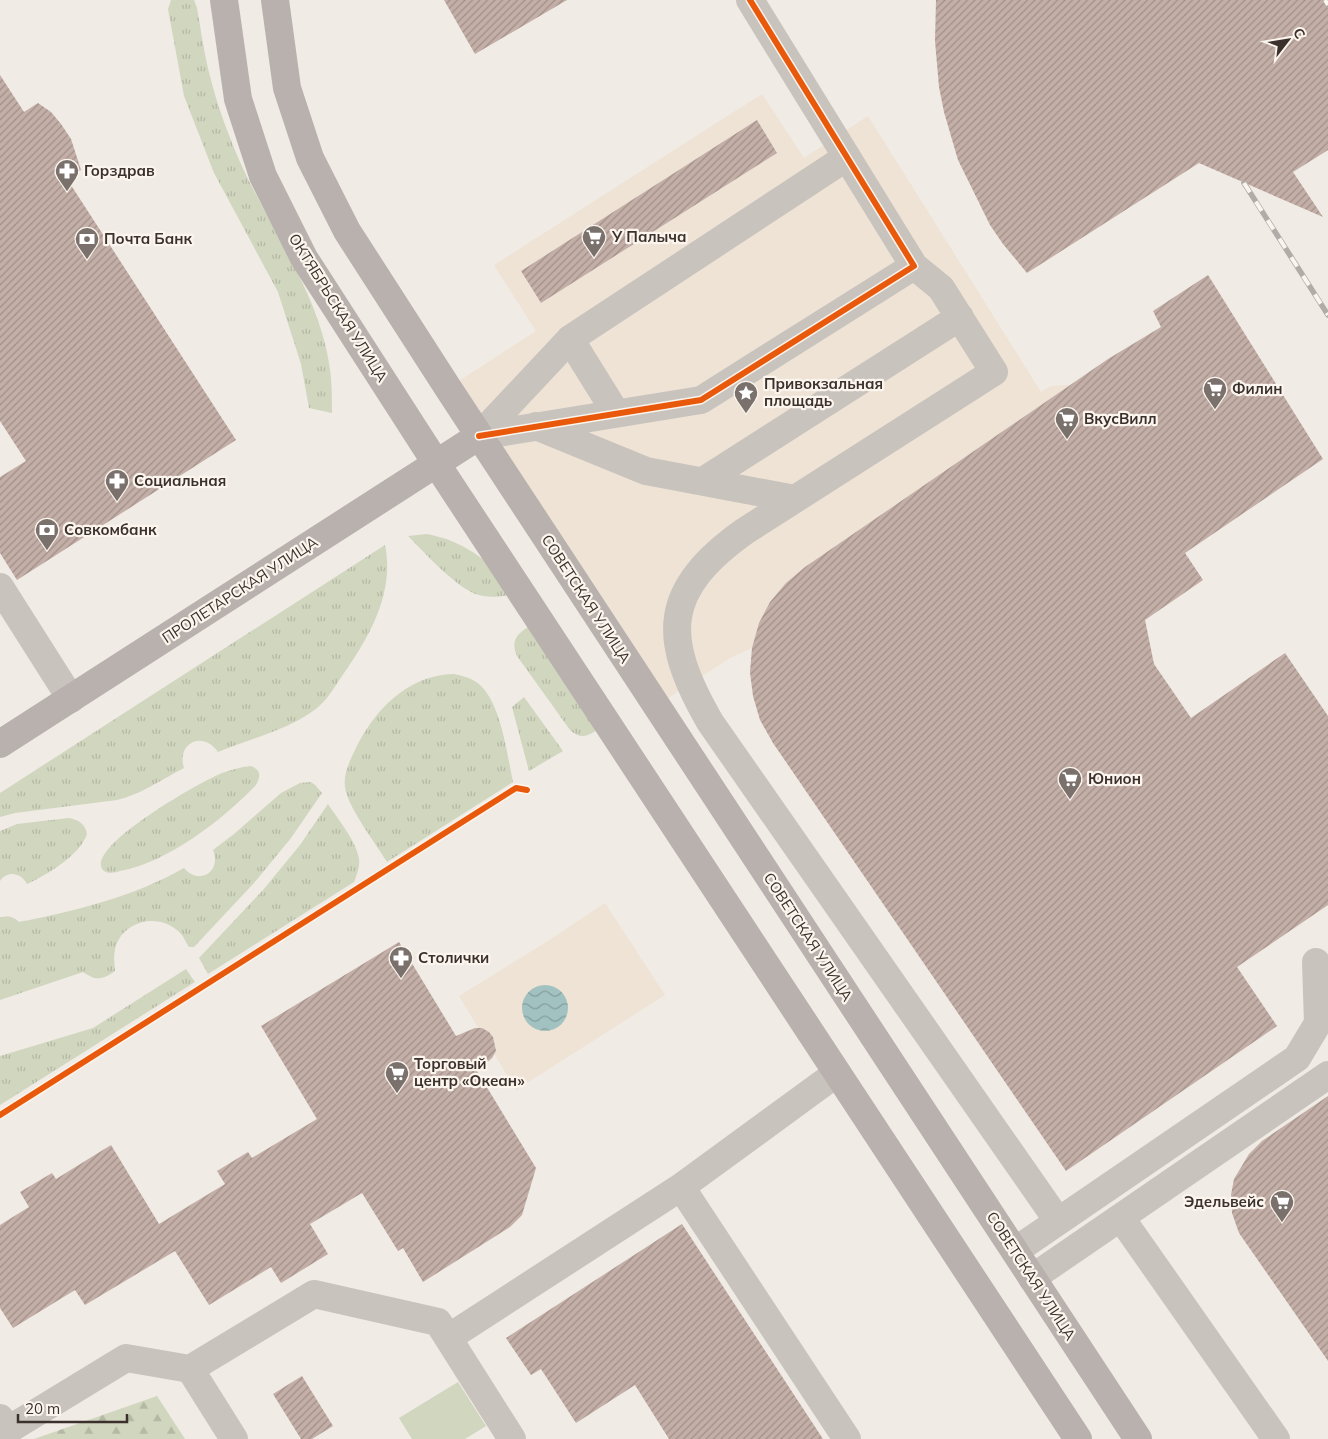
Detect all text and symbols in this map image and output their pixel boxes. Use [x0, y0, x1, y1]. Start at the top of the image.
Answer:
north arrow [1263, 15, 1313, 65]
text: С [1289, 25, 1309, 42]
pharmacy icon: Горздрав [54, 158, 80, 192]
place label: Горздрав [84, 161, 155, 180]
supermarket icon: У Палыча [581, 224, 607, 258]
bank icon: Почта Банк [74, 226, 100, 260]
place label: У Палыча [611, 227, 687, 246]
place label: Почта Банк [104, 229, 192, 248]
street label: ОКТЯБРЬСКАЯ УЛИЦА [285, 230, 392, 386]
place label: Привокзальная площадь [764, 374, 883, 410]
supermarket icon: Филин [1202, 376, 1228, 410]
place label: Филин [1232, 379, 1282, 398]
place icon: Привокзальная площадь [733, 380, 759, 414]
supermarket icon: ВкусВилл [1054, 406, 1080, 440]
place label: ВкусВилл [1084, 409, 1157, 428]
pharmacy icon: Социальная [104, 468, 130, 502]
place label: Социальная [134, 471, 226, 490]
bank icon: Совкомбанк [34, 517, 60, 551]
place label: Совкомбанк [64, 520, 157, 539]
street label: СОВЕТСКАЯ УЛИЦА [538, 531, 635, 667]
street label: ПРОЛЕТАРСКАЯ УЛИЦА [158, 532, 321, 647]
supermarket icon: Юнион [1057, 766, 1083, 800]
place label: Юнион [1088, 769, 1141, 788]
street label: СОВЕТСКАЯ УЛИЦА [760, 869, 857, 1005]
pharmacy icon: Столички [388, 945, 414, 979]
place label: Столички [418, 948, 489, 967]
place label: Торговый центр «Океан» [414, 1054, 525, 1090]
supermarket icon: Торговый центр «Океан» [384, 1060, 410, 1094]
supermarket icon: Эдельвейс [1269, 1189, 1295, 1223]
place label: Эдельвейс [1184, 1192, 1264, 1211]
street label: СОВЕТСКАЯ УЛИЦА [983, 1208, 1080, 1344]
scale bar [18, 1392, 126, 1424]
text: 20 m [25, 1399, 60, 1418]

